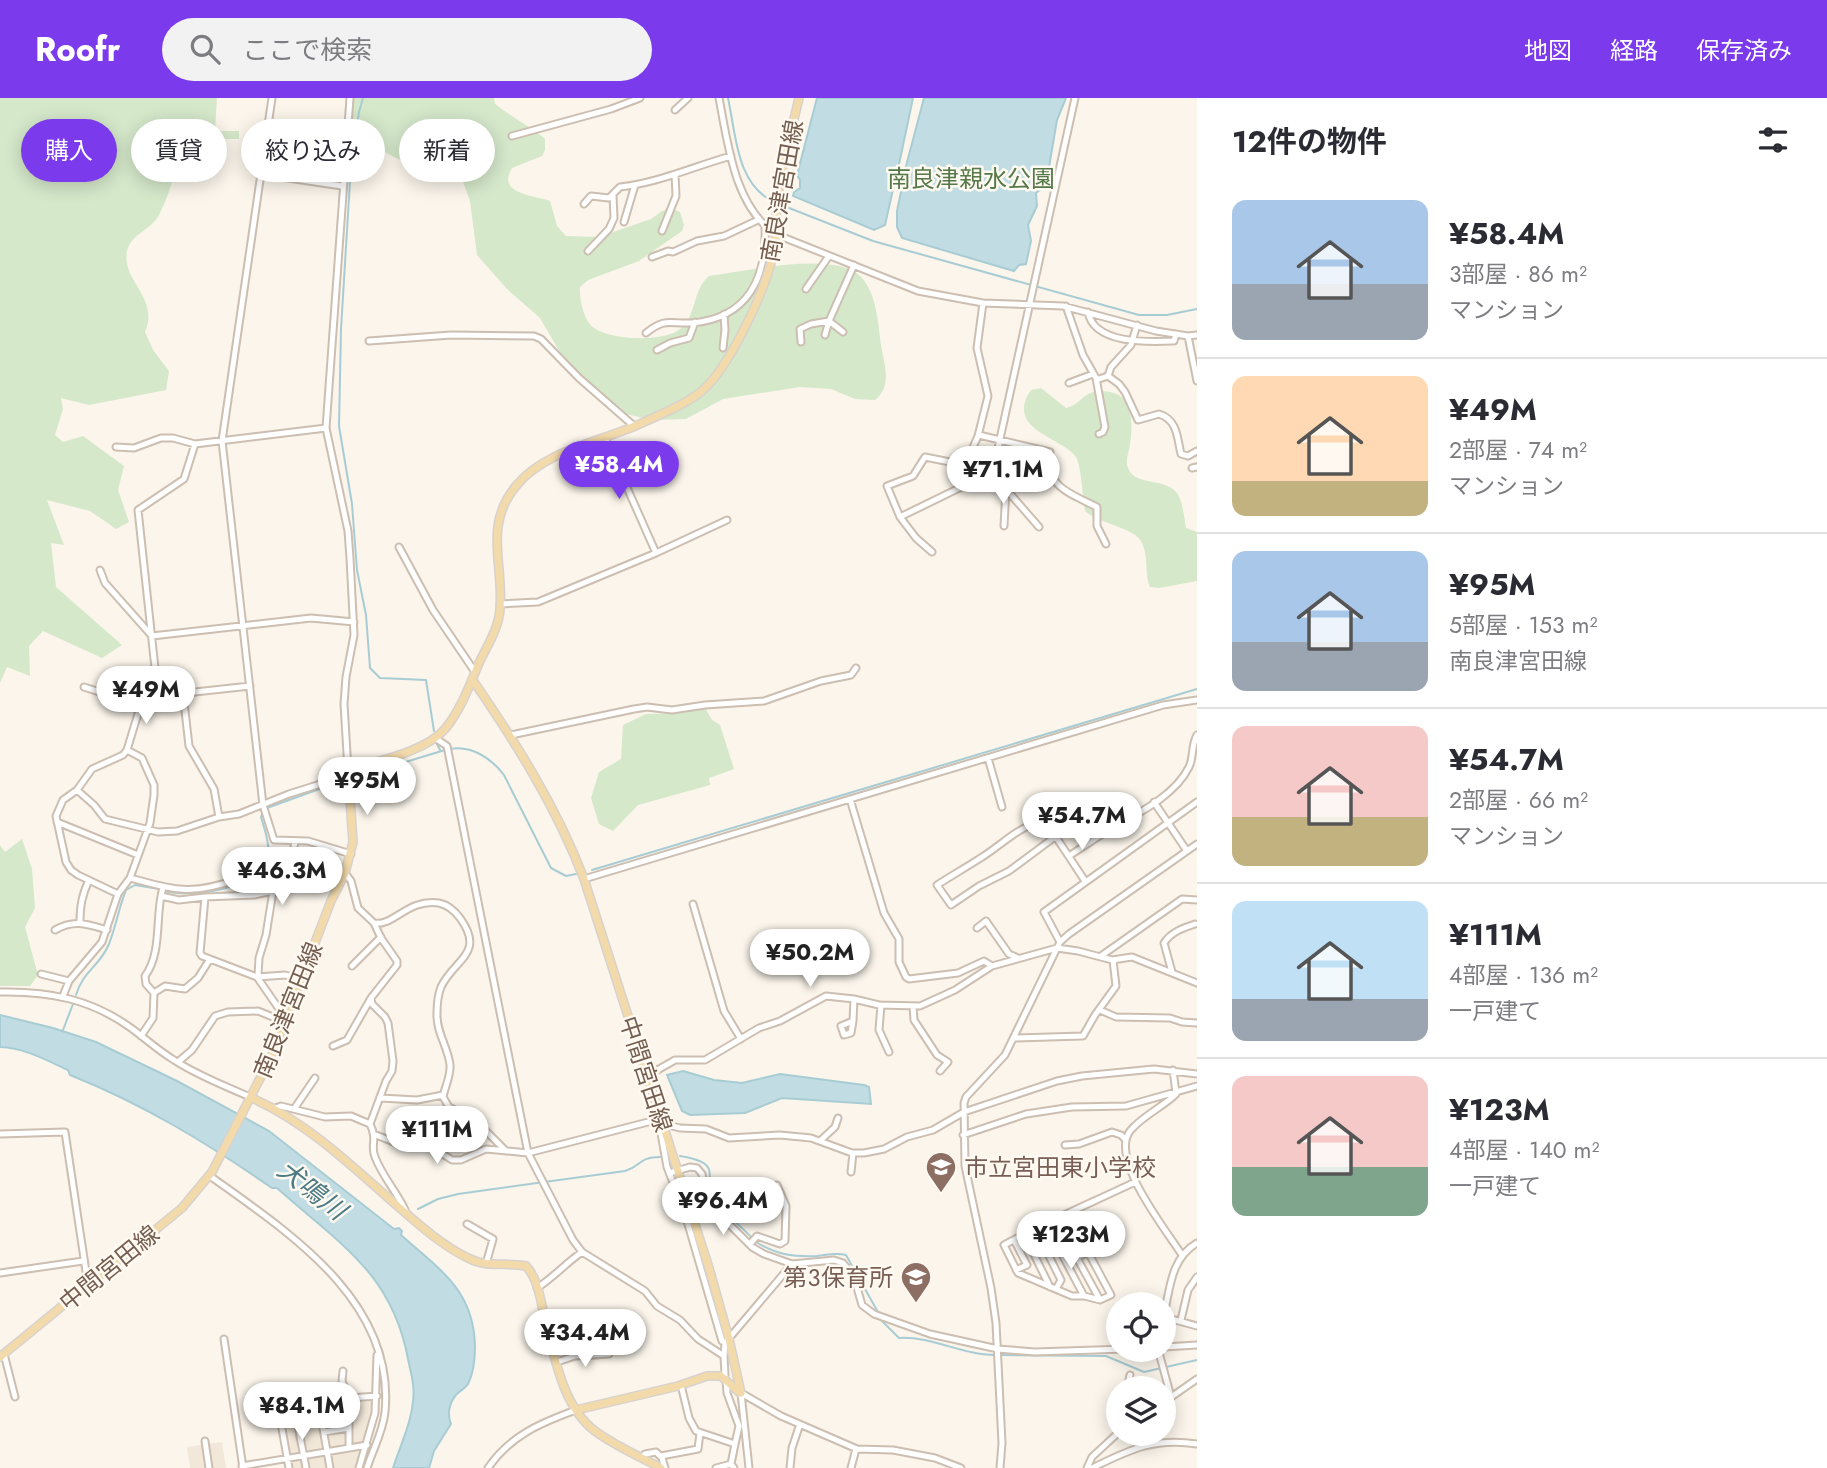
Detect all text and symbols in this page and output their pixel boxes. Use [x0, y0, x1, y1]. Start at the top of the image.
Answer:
search box [162, 18, 652, 81]
text: Roofr [35, 26, 120, 73]
icon: search [186, 30, 224, 68]
text: ここで検索 [242, 31, 372, 69]
text: 地図 [1524, 33, 1572, 68]
text: 経路 [1610, 33, 1658, 68]
text: 保存済み [1696, 33, 1792, 68]
street label: 南良津宮田線 [752, 117, 812, 265]
chip: 購入 [21, 119, 117, 182]
chip: 賃貸 [131, 119, 227, 182]
chip: 絞り込み [241, 119, 385, 182]
chip: 新着 [399, 119, 495, 182]
text: 12件の物件 [1232, 120, 1387, 163]
icon: filters [1754, 121, 1792, 159]
park label: 南良津親水公園 [887, 161, 1055, 196]
text: ¥58.4M [1449, 212, 1564, 255]
icon: home [1288, 228, 1372, 312]
text: 3部屋 · 86 m² [1449, 257, 1587, 291]
text: マンション [1449, 293, 1564, 327]
text: ¥49M [1449, 388, 1537, 431]
icon: home [1288, 404, 1372, 488]
text: 2部屋 · 74 m² [1449, 433, 1587, 467]
pin: ¥58.4M [562, 442, 676, 501]
pin: ¥71.1M [946, 446, 1060, 506]
text: ¥58.4M [575, 447, 663, 481]
text: ¥71.1M [963, 452, 1043, 486]
text: マンション [1449, 469, 1564, 503]
text: ¥95M [1449, 563, 1535, 606]
icon: home [1288, 579, 1372, 663]
text: 5部屋 · 153 m² [1449, 608, 1597, 642]
text: 南良津宮田線 [1449, 644, 1587, 678]
pin: ¥49M [105, 666, 187, 726]
text: ¥49M [112, 672, 180, 706]
text: ¥54.7M [1449, 738, 1564, 781]
icon: home [1288, 754, 1372, 838]
pin: ¥95M [326, 758, 408, 817]
text: ¥95M [334, 763, 400, 797]
text: 2部屋 · 66 m² [1449, 783, 1588, 817]
pin: ¥54.7M [1025, 792, 1139, 852]
text: ¥54.7M [1038, 798, 1126, 832]
text: マンション [1449, 819, 1564, 853]
pin: ¥46.3M [225, 848, 339, 907]
text: ¥46.3M [237, 853, 327, 887]
text: ¥111M [1449, 913, 1542, 956]
icon: home [1288, 929, 1372, 1013]
pin: ¥50.2M [753, 930, 867, 989]
text: ¥50.2M [766, 935, 854, 969]
street label: 南良津宮田線 [245, 937, 331, 1083]
text: 4部屋 · 136 m² [1449, 958, 1598, 992]
text: 一戸建て [1449, 994, 1541, 1028]
street label: 中間宮田線 [611, 1012, 681, 1136]
text: ¥123M [1449, 1088, 1549, 1131]
icon: home [1288, 1104, 1372, 1188]
pin: ¥111M [388, 1107, 486, 1166]
text: ¥111M [401, 1112, 473, 1146]
text: 4部屋 · 140 m² [1449, 1133, 1599, 1167]
school or university icon: 市立宮田東小学校 [924, 1150, 958, 1194]
place label: 市立宮田東小学校 [964, 1150, 1156, 1185]
water label: 犬鳴川 [270, 1151, 357, 1231]
text: 一戸建て [1449, 1169, 1541, 1203]
pin: ¥96.4M [666, 1178, 780, 1237]
text: ¥96.4M [678, 1183, 768, 1217]
pin: ¥123M [1022, 1212, 1120, 1271]
street label: 中間宮田線 [51, 1217, 167, 1319]
text: ¥123M [1033, 1217, 1109, 1251]
place label: 第３保育所 [783, 1260, 893, 1295]
school or university icon: 第３保育所 [899, 1260, 933, 1304]
map controls [1106, 1292, 1176, 1446]
button: locate [1106, 1292, 1176, 1362]
pin: ¥34.4M [528, 1310, 642, 1369]
text: ¥34.4M [540, 1315, 630, 1349]
button: layers [1106, 1376, 1176, 1446]
pin: ¥84.1M [245, 1382, 359, 1442]
text: ¥84.1M [259, 1388, 345, 1422]

